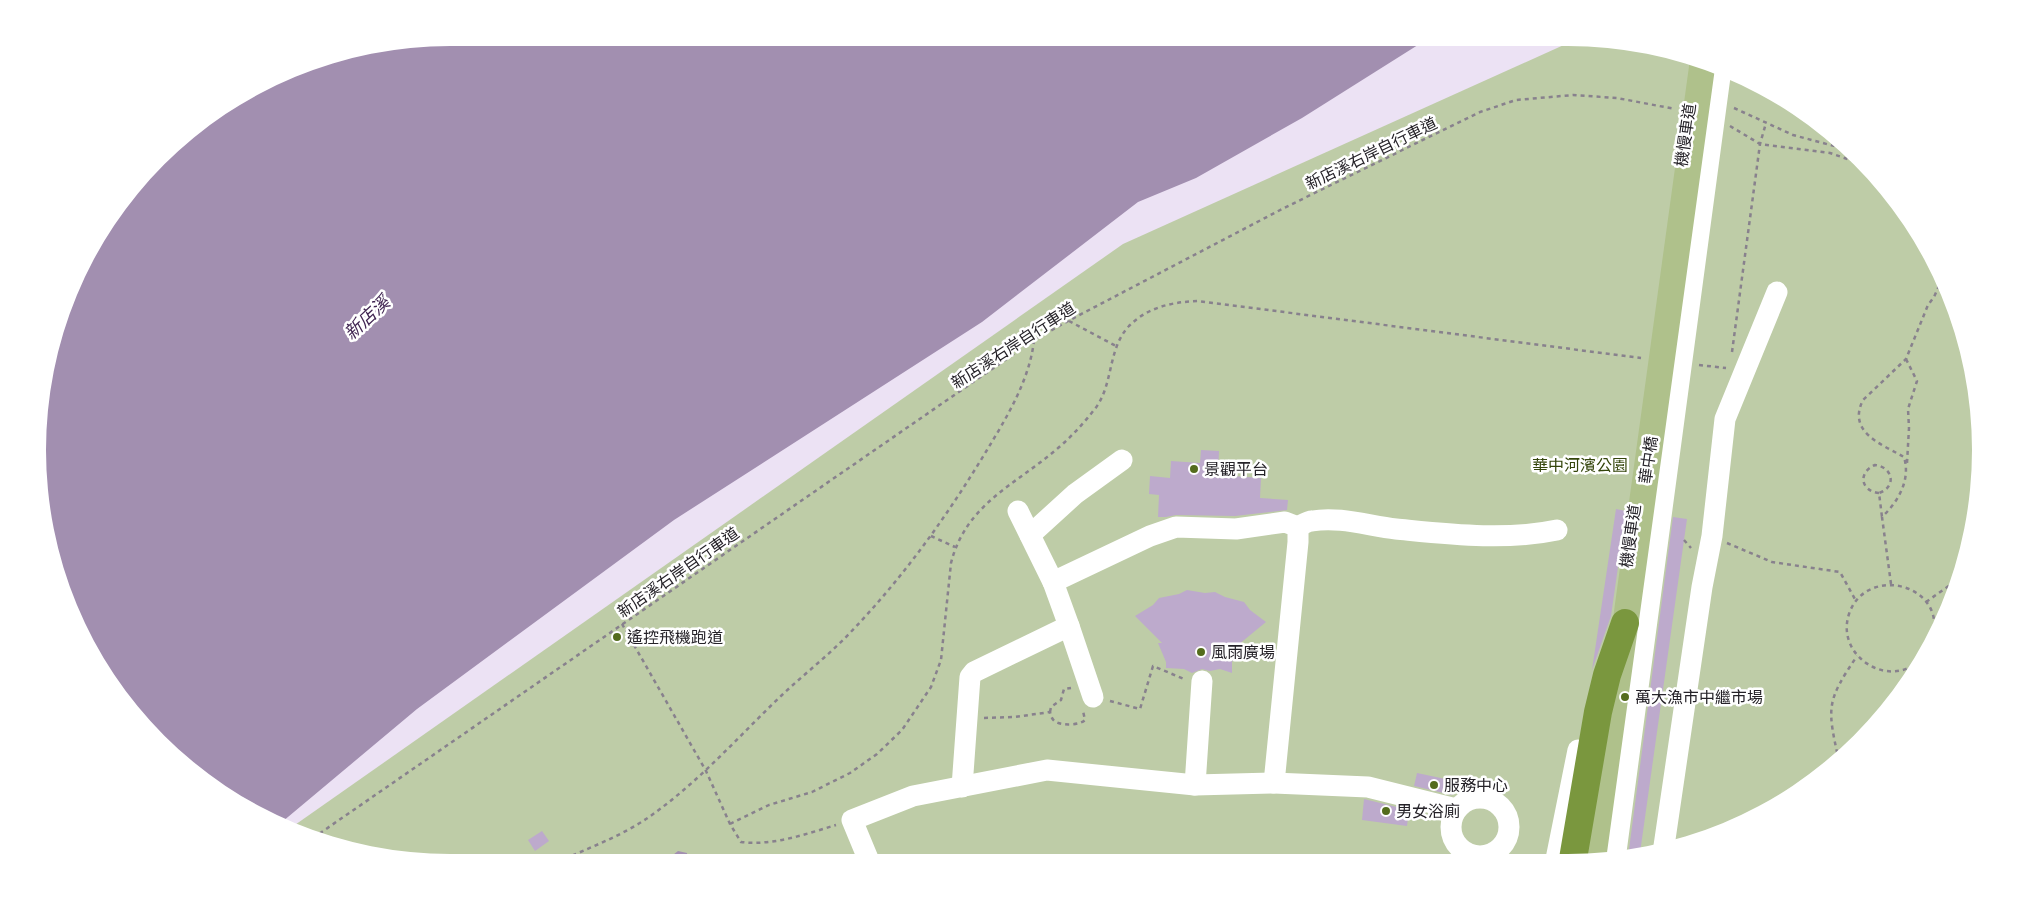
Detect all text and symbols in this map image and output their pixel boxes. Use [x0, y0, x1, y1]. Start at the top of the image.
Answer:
street label: 機慢車道 [1670, 102, 1700, 168]
street label: 新店溪右岸自行車道 [1301, 112, 1441, 194]
water label: 新店溪 [338, 288, 396, 344]
street label: 新店溪右岸自行車道 [947, 297, 1079, 393]
street label: 華中橋 [1634, 435, 1662, 485]
park label: 華中河濱公園 [1532, 454, 1628, 476]
place label: 景觀平台 [1204, 458, 1268, 480]
marker: 景觀平台 [1188, 463, 1200, 475]
street label: 機慢車道 [1615, 503, 1645, 569]
street label: 新店溪右岸自行車道 [613, 522, 743, 622]
place label: 遙控飛機跑道 [627, 626, 723, 648]
marker: 遙控飛機跑道 [611, 631, 623, 643]
place label: 風雨廣場 [1211, 641, 1275, 663]
marker: 風雨廣場 [1195, 646, 1207, 658]
place label: 萬大漁市中繼市場 [1635, 686, 1763, 708]
marker: 萬大漁市中繼市場 [1619, 691, 1631, 703]
place label: 服務中心 [1444, 774, 1508, 796]
marker: 服務中心 [1428, 779, 1440, 791]
place label: 男女浴廁 [1396, 800, 1460, 822]
marker: 男女浴廁 [1380, 805, 1392, 817]

